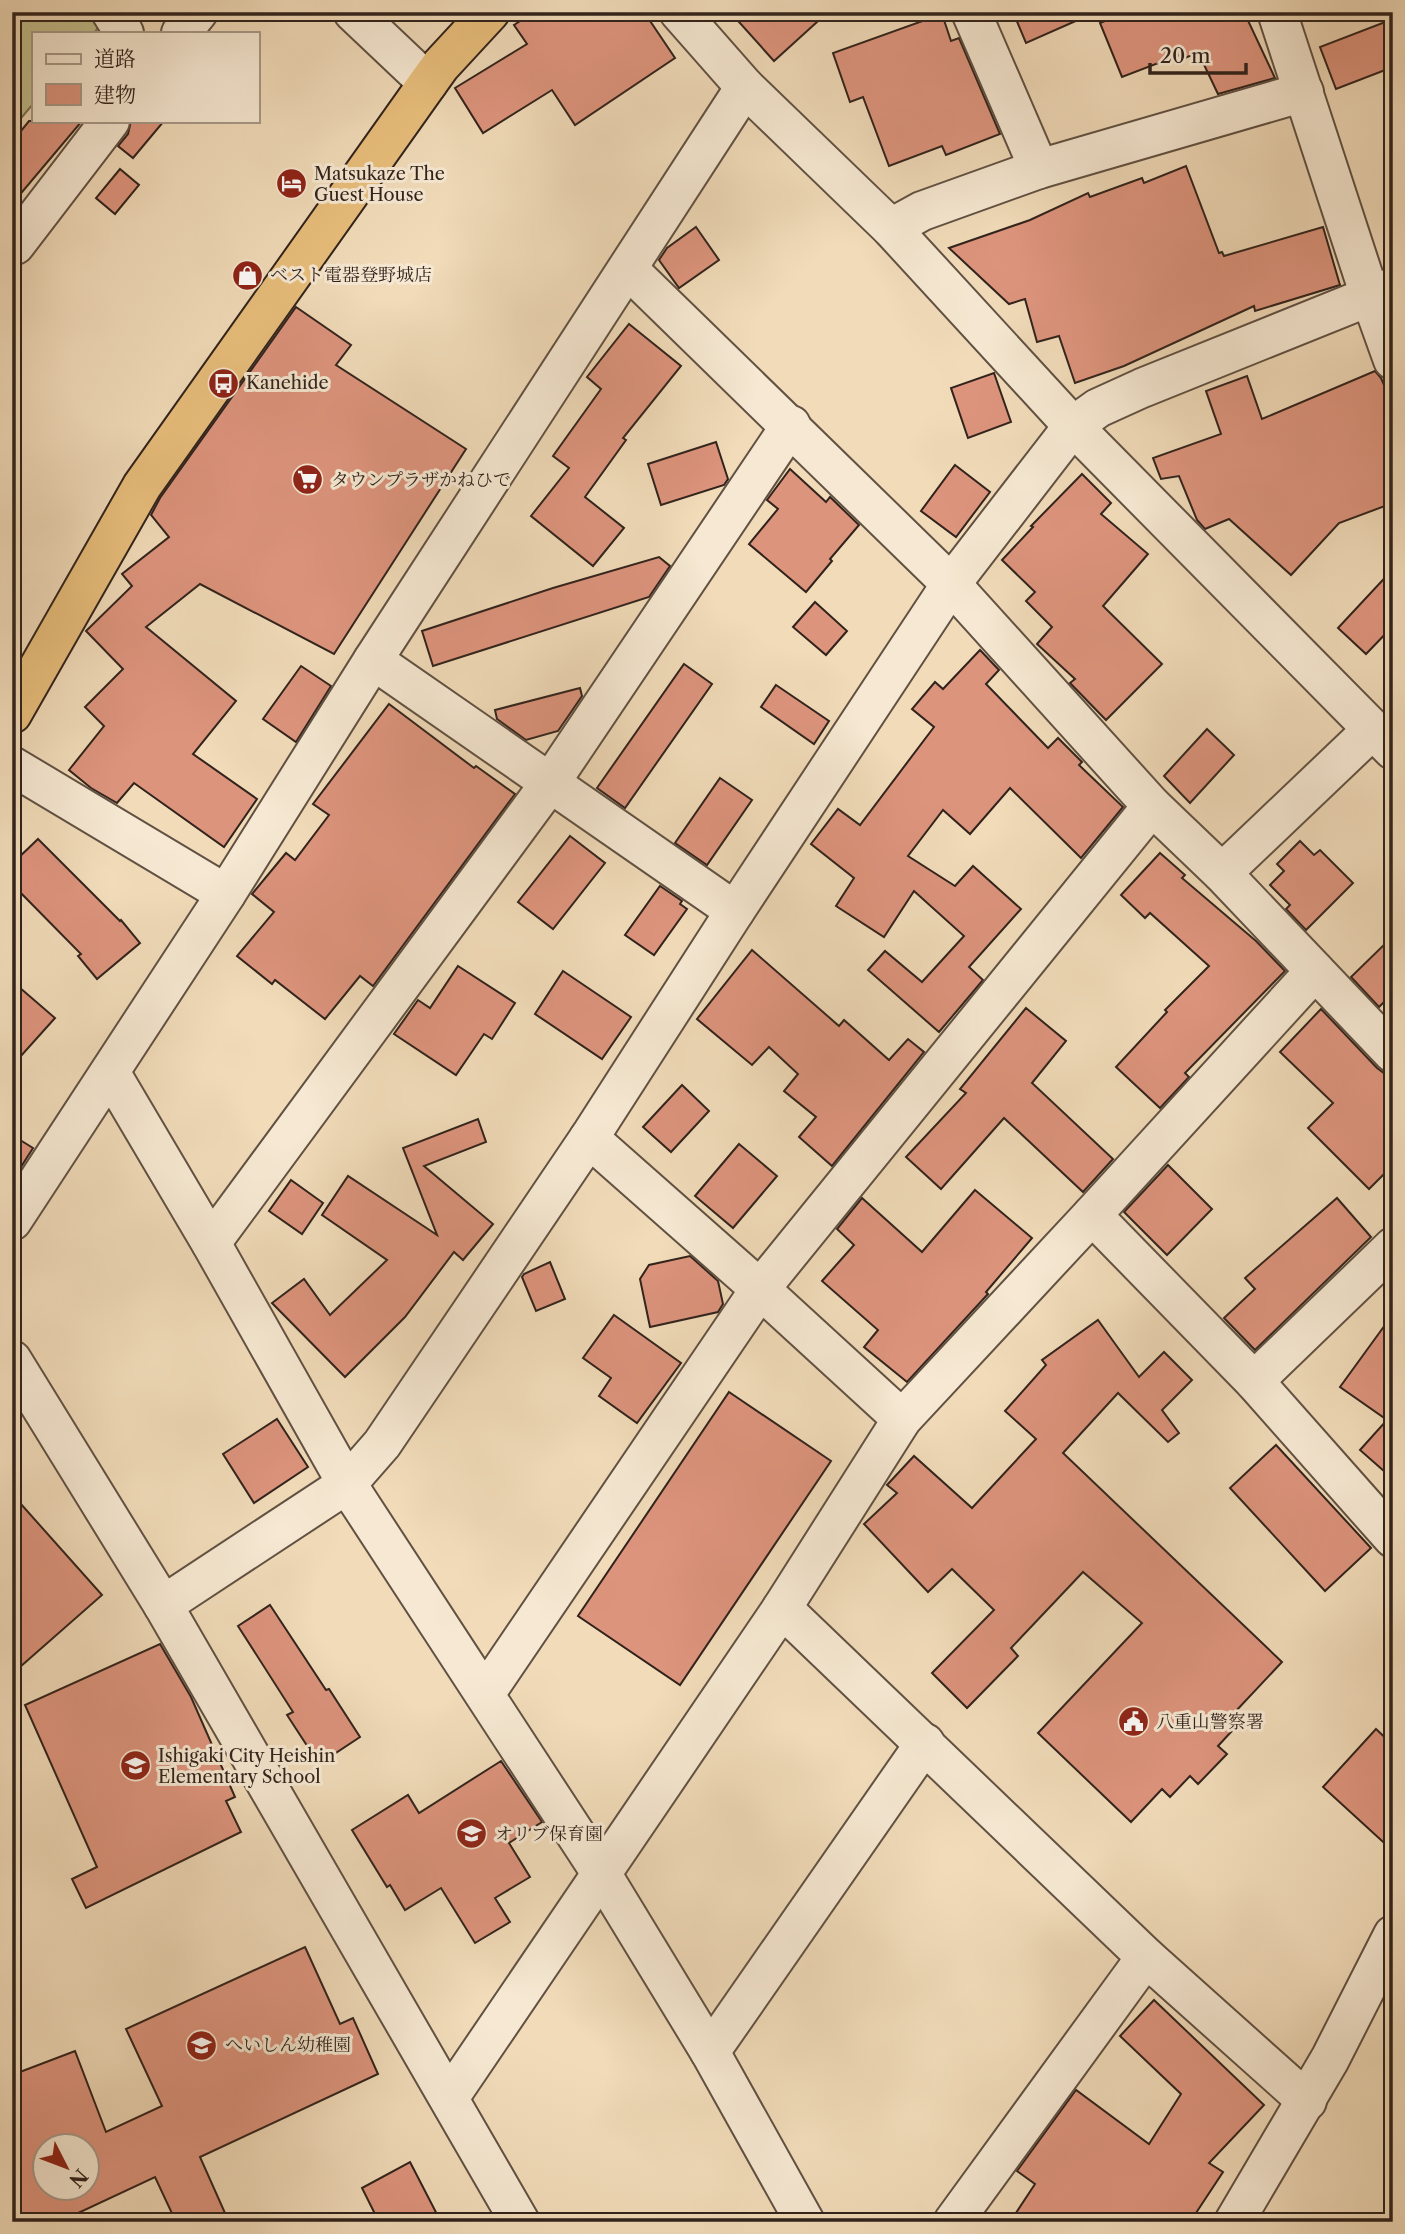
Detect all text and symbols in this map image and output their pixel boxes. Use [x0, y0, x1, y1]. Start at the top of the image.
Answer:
legend [32, 32, 259, 122]
scale bar [1150, 32, 1246, 76]
text: 20 m [1160, 43, 1211, 68]
text: 道路 [94, 46, 136, 71]
text: 建物 [94, 82, 136, 107]
place label: Matsukaze The Guest House [314, 163, 445, 206]
hotel icon: Matsukaze The Guest House [274, 167, 308, 201]
shop icon: ベスト電器登野城店 [230, 258, 264, 292]
place label: ベスト電器登野城店 [270, 264, 432, 286]
bus stop icon: Kanehide [206, 366, 240, 400]
place label: Kanehide [246, 372, 329, 394]
supermarket icon: タウンプラザかねひで [291, 463, 325, 497]
place label: タウンプラザかねひで [331, 469, 511, 491]
public building icon: 八重山警察署 [1116, 1705, 1150, 1739]
place label: 八重山警察署 [1156, 1711, 1264, 1733]
place label: Ishigaki City Heishin Elementary School [158, 1745, 335, 1788]
school or university icon: Ishigaki City Heishin Elementary School [118, 1749, 152, 1783]
school or university icon: オリブ保育園 [455, 1817, 489, 1851]
place label: オリブ保育園 [495, 1823, 603, 1845]
school or university icon: へいしん幼稚園 [185, 2028, 219, 2062]
place label: へいしん幼稚園 [225, 2034, 351, 2056]
north arrow [32, 2132, 102, 2202]
text: N [64, 2164, 92, 2192]

